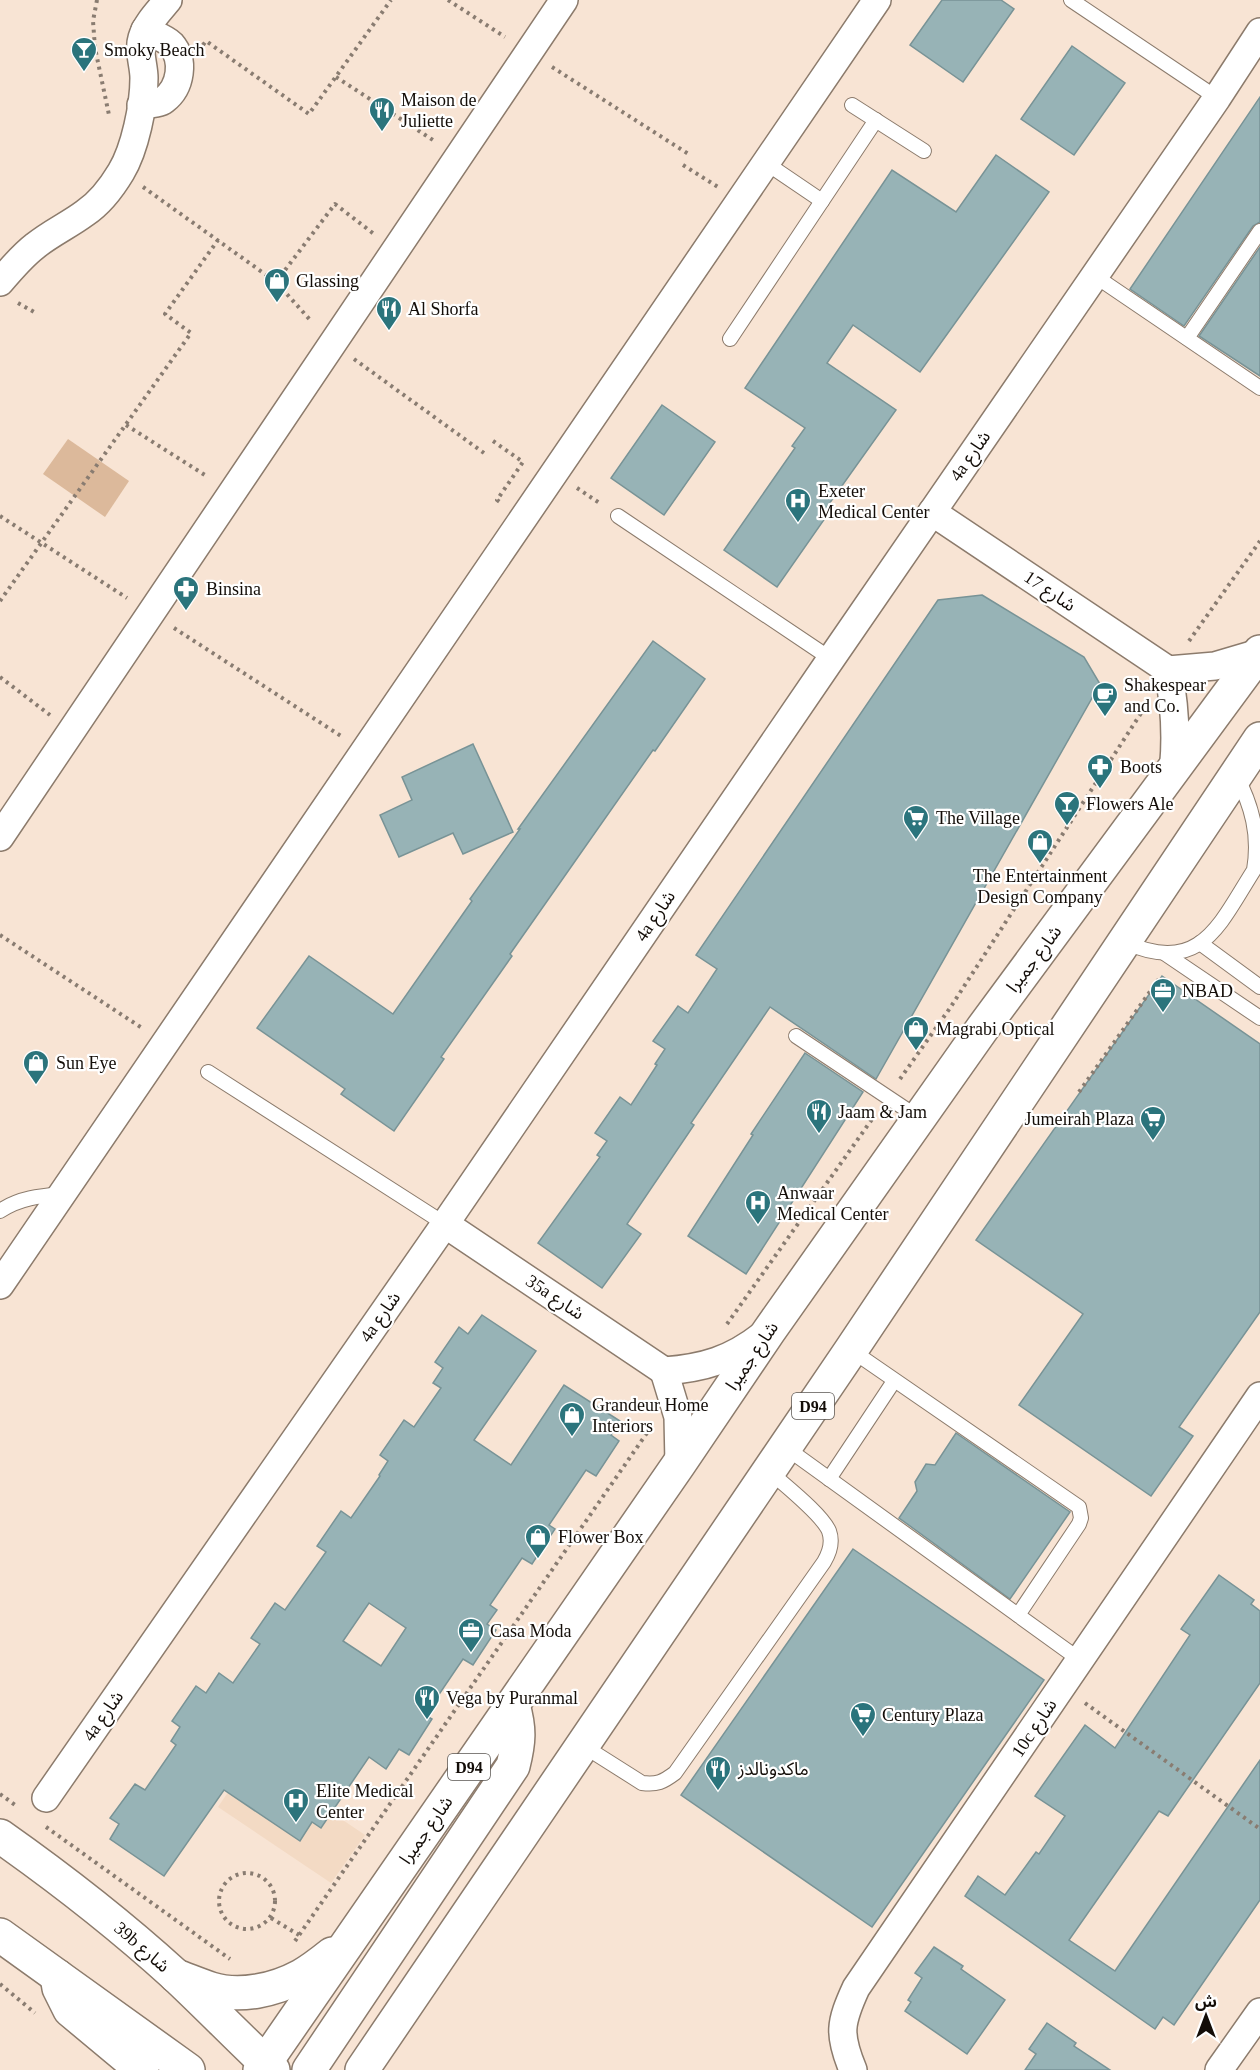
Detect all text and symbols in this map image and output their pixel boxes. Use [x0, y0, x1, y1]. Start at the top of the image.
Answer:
bar icon: Smoky Beach [69, 35, 99, 73]
place label: Smoky Beach [104, 40, 205, 60]
place label: Maison de Juliette [401, 90, 477, 131]
restaurant icon: Maison de Juliette [367, 95, 397, 133]
shop icon: Glassing [262, 266, 292, 304]
place label: Glassing [296, 271, 359, 291]
restaurant icon: Al Shorfa [374, 294, 404, 332]
place label: Al Shorfa [408, 299, 479, 319]
street label: 4a شارع [946, 427, 998, 487]
place label: Exeter Medical Center [818, 481, 929, 522]
hospital icon: Exeter Medical Center [783, 486, 813, 524]
street label: شارع 17 [1018, 567, 1079, 619]
pharmacy icon: Binsina [171, 574, 201, 612]
place label: Binsina [206, 579, 261, 599]
place label: Shakespear and Co. [1124, 675, 1206, 716]
cafe icon: Shakespear and Co. [1090, 680, 1120, 718]
pharmacy icon: Boots [1085, 752, 1115, 790]
place label: Boots [1120, 757, 1162, 777]
bar icon: Flowers Ale [1052, 789, 1082, 827]
place label: Flowers Ale [1086, 794, 1174, 814]
supermarket icon: The Village [901, 803, 931, 841]
place label: The Village [936, 808, 1020, 828]
shop icon: The Entertainment Design Company [1025, 827, 1055, 865]
place label: The Entertainment Design Company [973, 866, 1107, 907]
street label: 4a شارع [631, 887, 682, 947]
street label: شارع جميرا [1002, 922, 1069, 999]
office icon: NBAD [1148, 976, 1178, 1014]
place label: NBAD [1182, 981, 1233, 1001]
shop icon: Magrabi Optical [901, 1014, 931, 1052]
place label: Magrabi Optical [936, 1019, 1054, 1039]
shop icon: Sun Eye [21, 1048, 51, 1086]
place label: Sun Eye [56, 1053, 117, 1073]
restaurant icon: Jaam & Jam [804, 1097, 834, 1135]
place label: Jaam & Jam [838, 1102, 927, 1122]
supermarket icon: Jumeirah Plaza [1138, 1104, 1168, 1142]
place label: Jumeirah Plaza [1025, 1109, 1134, 1129]
place label: Anwaar Medical Center [777, 1183, 888, 1224]
hospital icon: Anwaar Medical Center [743, 1188, 773, 1226]
street label: 35a شارع [520, 1270, 588, 1327]
street label: 4a شارع [356, 1288, 408, 1348]
street label: شارع جميرا [722, 1318, 785, 1396]
road number: D94 [792, 1393, 834, 1419]
place label: Grandeur Home Interiors [592, 1395, 708, 1436]
shop icon: Grandeur Home Interiors [557, 1400, 587, 1438]
shop icon: Flower Box [523, 1522, 553, 1560]
place label: Flower Box [558, 1527, 644, 1547]
office icon: Casa Moda [456, 1616, 486, 1654]
place label: Casa Moda [490, 1621, 571, 1641]
restaurant icon: Vega by Puranmal [412, 1683, 442, 1721]
street label: 4a شارع [79, 1687, 131, 1747]
place label: Vega by Puranmal [446, 1688, 578, 1708]
street label: 10c شارع [1007, 1695, 1064, 1763]
supermarket icon: Century Plaza [848, 1700, 878, 1738]
place label: Century Plaza [882, 1705, 983, 1725]
road number: D94 [448, 1754, 490, 1780]
restaurant icon: ماكدونالدز [703, 1754, 733, 1792]
place label: ماكدونالدز [737, 1759, 809, 1780]
place label: Elite Medical Center [316, 1781, 413, 1822]
hospital icon: Elite Medical Center [281, 1786, 311, 1824]
street label: شارع جميرا [395, 1792, 460, 1870]
street label: 39b شارع [108, 1918, 174, 1979]
north arrow [1176, 1986, 1236, 2046]
text: ش [1195, 1993, 1217, 2011]

